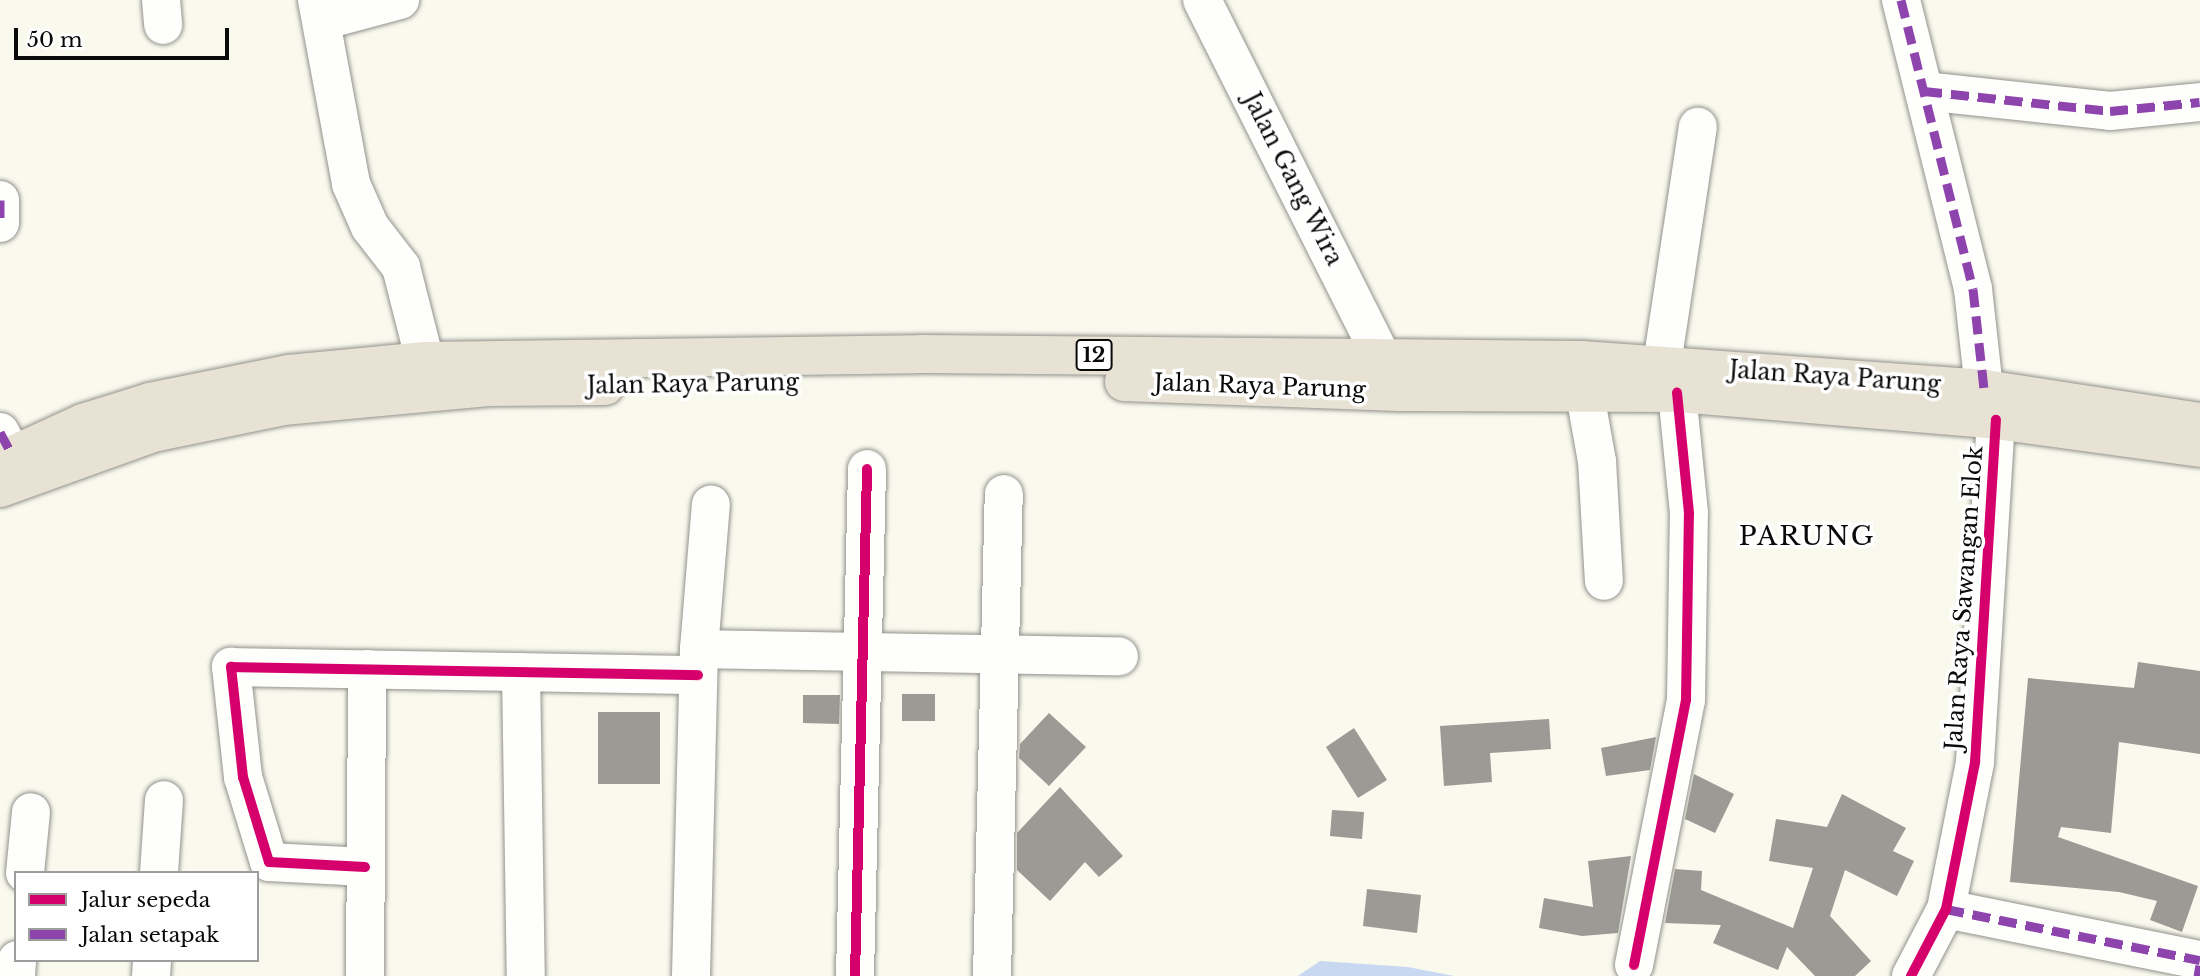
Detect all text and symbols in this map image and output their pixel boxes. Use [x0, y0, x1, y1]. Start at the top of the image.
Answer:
scale bar [18, 14, 233, 58]
text: 50 m [27, 27, 82, 53]
street label: Jalan Gang Wira [1237, 88, 1349, 270]
road number: 12 [1075, 338, 1113, 372]
street label: Jalan Raya Parung [1728, 356, 1942, 398]
street label: Jalan Raya Parung [587, 368, 799, 400]
street label: Jalan Raya Parung [1153, 369, 1367, 403]
street label: Jalan Raya Sawangan Elok [1940, 445, 1988, 751]
district label: PARUNG [1739, 521, 1875, 553]
legend [14, 871, 259, 962]
text: Jalur sepeda [81, 887, 210, 913]
text: Jalan setapak [81, 922, 219, 948]

